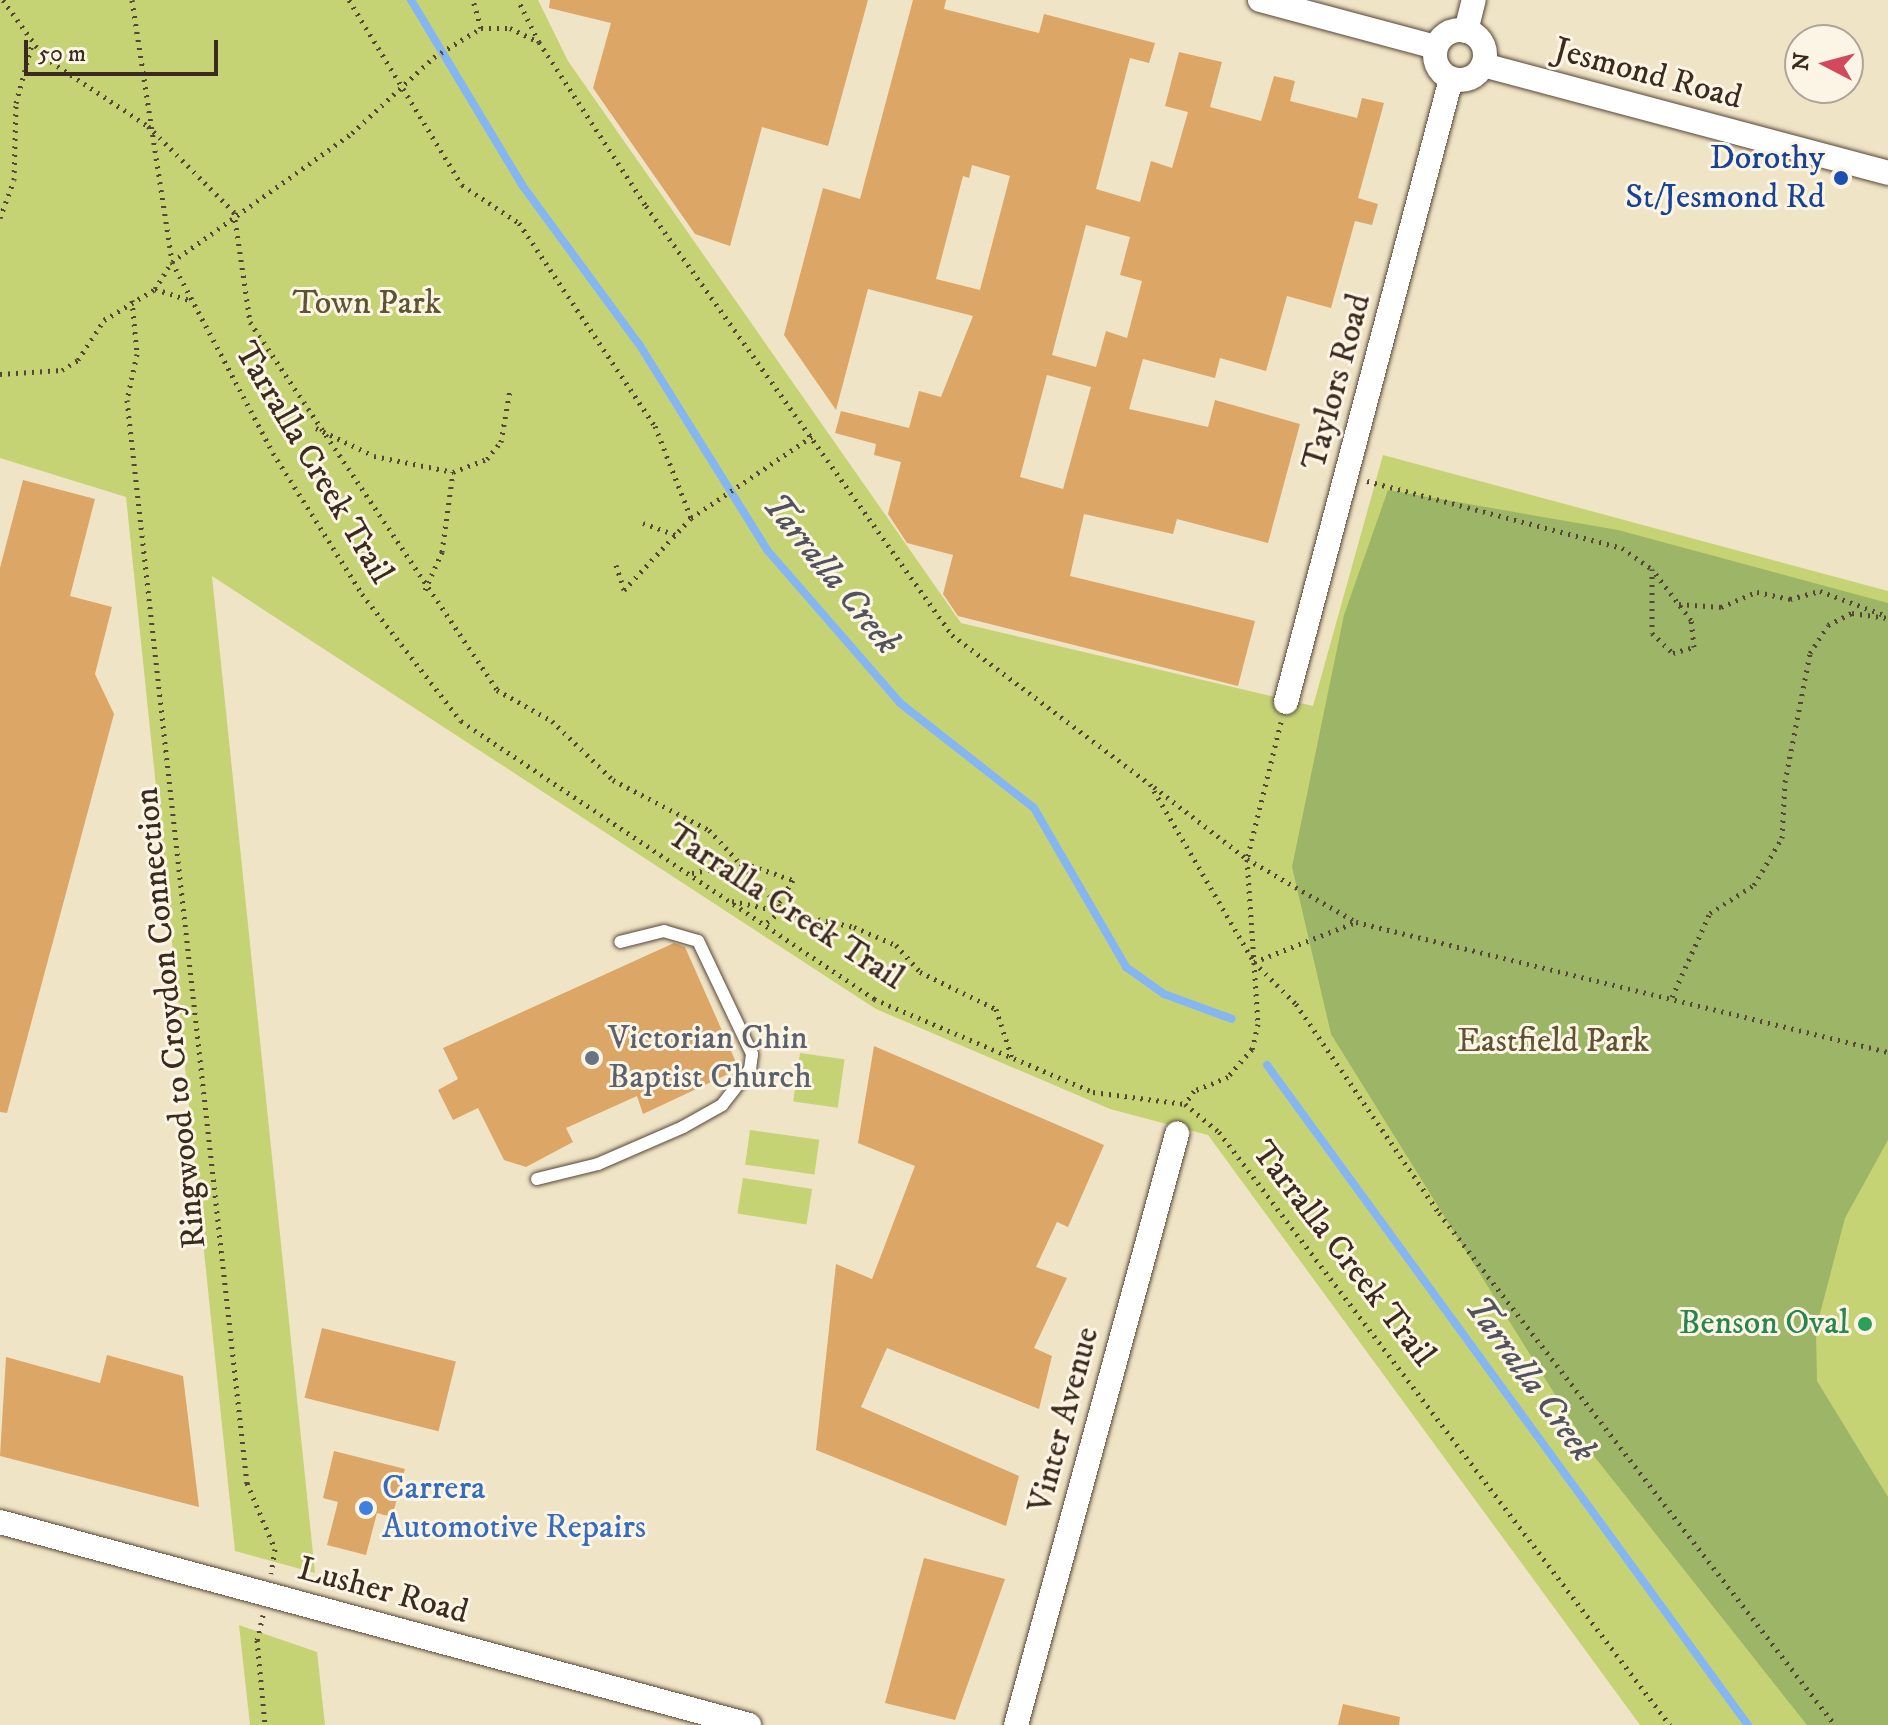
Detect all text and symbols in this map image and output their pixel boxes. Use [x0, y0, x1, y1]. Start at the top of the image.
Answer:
scale bar [28, 24, 222, 74]
north arrow [1784, 24, 1864, 104]
street label: Jesmond Road [1550, 29, 1746, 119]
text: 50 m [38, 39, 86, 69]
text: N [1787, 51, 1816, 72]
place label: Dorothy St/Jesmond Rd [1625, 138, 1825, 218]
marker: Dorothy St/Jesmond Rd [1832, 169, 1850, 187]
park label: Town Park [293, 284, 441, 324]
street label: Taylors Road [1294, 289, 1380, 475]
street label: Tarralla Creek Trail [225, 335, 401, 591]
water label: Tarralla Creek [753, 485, 909, 663]
street label: Ringwood to Croydon Connection [126, 785, 216, 1251]
street label: Tarralla Creek Trail [659, 815, 911, 999]
place label: Victorian Chin Baptist Church [608, 1018, 812, 1098]
park label: Eastfield Park [1457, 1022, 1649, 1062]
marker: Victorian Chin Baptist Church [583, 1049, 601, 1067]
street label: Tarralla Creek Trail [1242, 1133, 1444, 1375]
water label: Tarralla Creek [1455, 1287, 1605, 1471]
place label: Benson Oval [1679, 1304, 1849, 1344]
marker: Benson Oval [1856, 1315, 1874, 1333]
street label: Vinter Avenue [1020, 1323, 1108, 1517]
place label: Carrera Automotive Repairs [382, 1468, 646, 1548]
marker: Carrera Automotive Repairs [357, 1499, 375, 1517]
street label: Lusher Road [293, 1549, 473, 1633]

